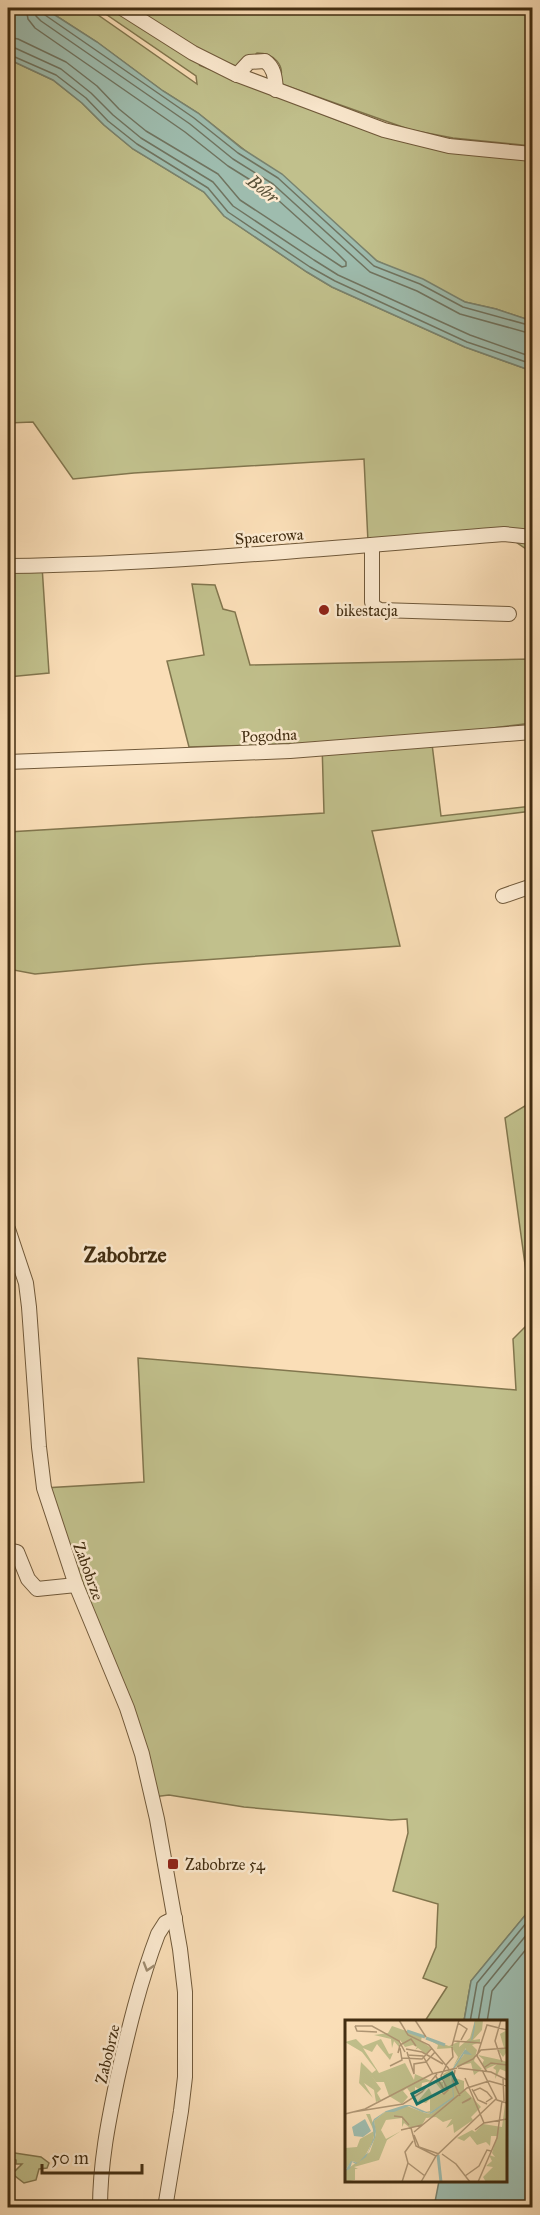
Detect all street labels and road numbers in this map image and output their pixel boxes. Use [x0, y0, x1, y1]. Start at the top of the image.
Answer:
street label: Spacerowa [234, 525, 304, 548]
street label: Pogodna [241, 725, 298, 747]
street label: Zabobrze [69, 1540, 108, 1603]
street label: Zabobrze [91, 2022, 124, 2086]

